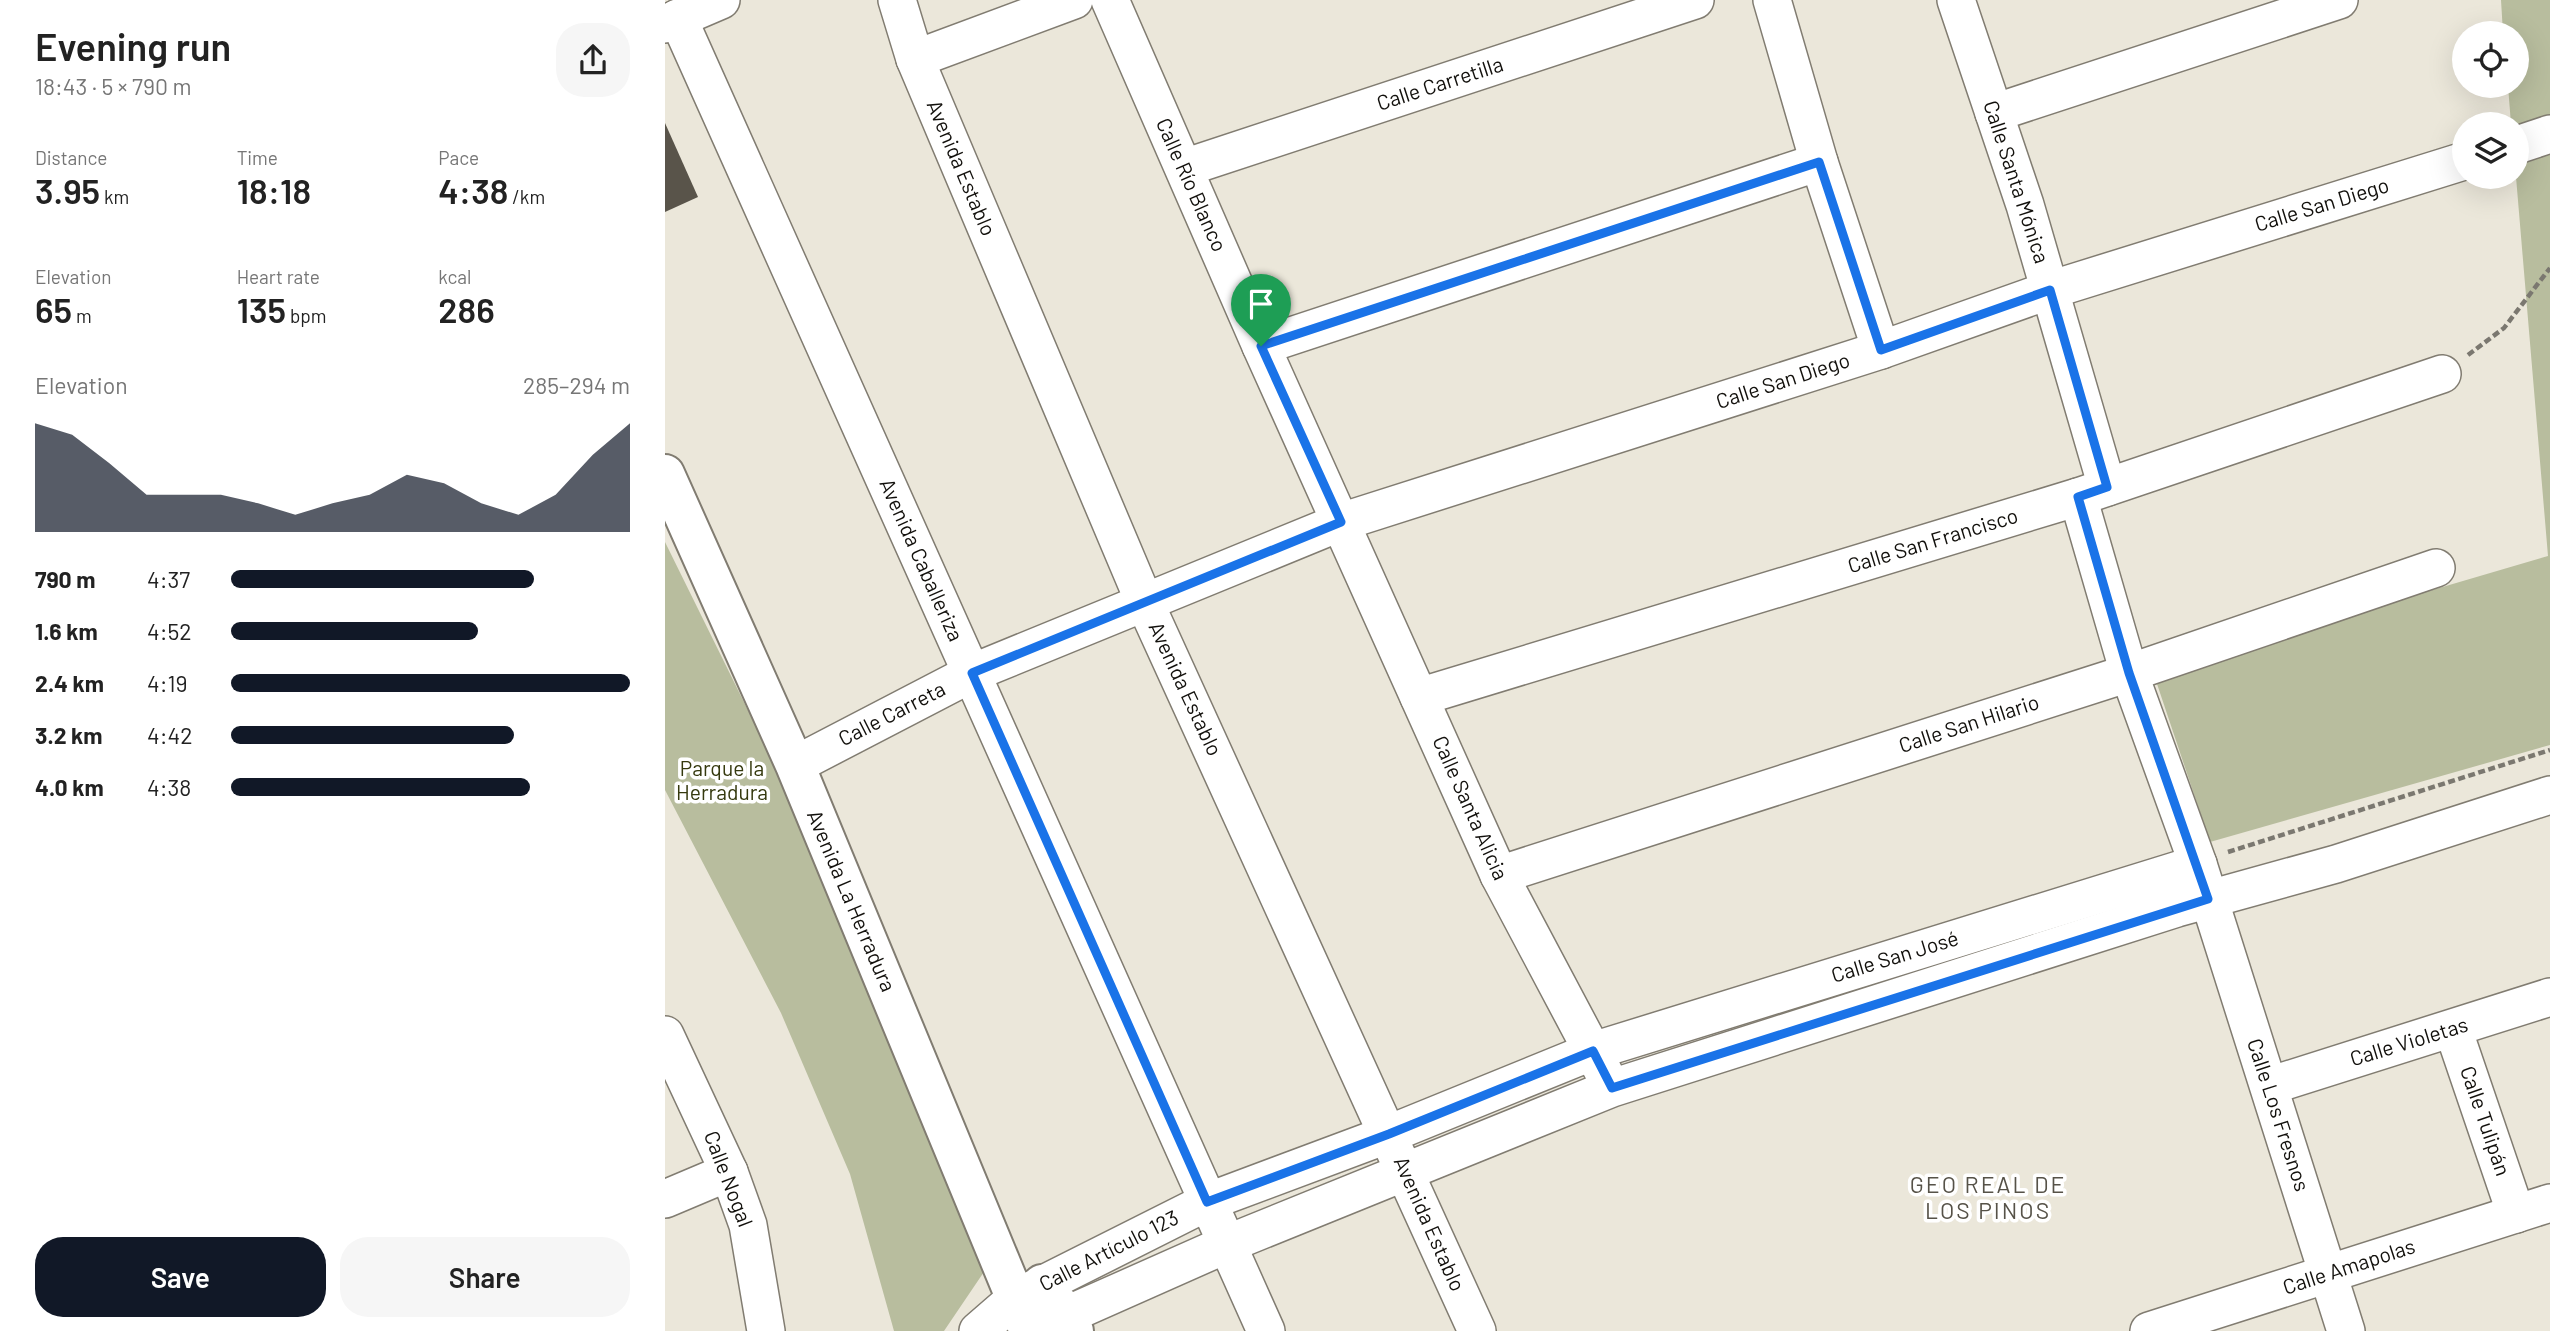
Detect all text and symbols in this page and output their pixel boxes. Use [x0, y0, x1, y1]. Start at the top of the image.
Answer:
map controls [2452, 21, 2529, 189]
button: locate [2452, 21, 2529, 98]
text: Evening run [35, 23, 231, 69]
button: share [556, 23, 630, 97]
street label: Calle Carretilla [1373, 50, 1506, 115]
text: 18:43 · 5 × 790 m [35, 72, 192, 100]
street label: Avenida Establo [923, 96, 1002, 239]
street label: Calle Santa Mónica [1979, 97, 2056, 266]
button: layers [2452, 112, 2529, 189]
street label: Calle Río Blanco [1152, 114, 1233, 255]
text: Distance [35, 146, 107, 169]
text: Time [237, 146, 278, 169]
text: Pace [438, 146, 479, 169]
text: 3.95 [35, 169, 100, 211]
text: 18:18 [237, 169, 311, 211]
text: 4:38 [438, 169, 508, 211]
street label: Calle San Diego [2251, 171, 2392, 236]
text: km [100, 185, 129, 208]
text: /km [508, 185, 545, 208]
text: Elevation [35, 265, 112, 288]
text: Heart rate [237, 265, 320, 288]
text: kcal [438, 265, 471, 288]
pin [1231, 274, 1291, 346]
icon: arrive [1242, 285, 1280, 323]
text: 65 [35, 288, 72, 330]
text: 135 [237, 288, 286, 330]
text: 286 [438, 288, 495, 330]
text: m [72, 304, 92, 327]
text: bpm [286, 304, 327, 327]
street label: Calle San Diego [1713, 346, 1853, 413]
text: Elevation [35, 371, 128, 399]
text: 285–294 m [523, 371, 630, 399]
street label: Avenida Caballeriza [875, 474, 969, 645]
street label: Calle San Francisco [1844, 502, 2021, 577]
text: 790 m [35, 565, 96, 593]
text: 4:37 [147, 565, 190, 593]
text: 1.6 km [35, 617, 98, 645]
text: 4:52 [147, 617, 192, 645]
street label: Avenida Establo [1144, 617, 1228, 759]
text: 2.4 km [35, 669, 104, 697]
text: 4:19 [147, 669, 188, 697]
street label: Calle Carreta [834, 675, 949, 750]
street label: Calle San Hilario [1895, 688, 2042, 757]
text: 3.2 km [35, 721, 103, 749]
text: 4:42 [147, 721, 192, 749]
street label: Calle Santa Alicia [1428, 731, 1514, 883]
park label: Parque la Herradura [676, 755, 768, 804]
text: 4.0 km [35, 773, 104, 801]
text: 4:38 [147, 773, 191, 801]
street label: Avenida La Herradura [803, 806, 902, 995]
street label: Calle San José [1828, 924, 1961, 987]
street label: Calle Violetas [2347, 1011, 2471, 1070]
street label: Calle Los Fresnos [2243, 1035, 2316, 1194]
street label: Calle Tulipán [2456, 1062, 2517, 1179]
street label: Calle Nogal [700, 1127, 759, 1230]
street label: Avenida Establo [1389, 1152, 1471, 1295]
district label: GEO REAL DE LOS PINOS [1910, 1170, 2066, 1224]
street label: Calle Artículo 123 [1034, 1204, 1182, 1296]
street label: Calle Amapolas [2279, 1232, 2418, 1299]
button: Save [35, 1237, 326, 1317]
button: Share [340, 1237, 630, 1317]

